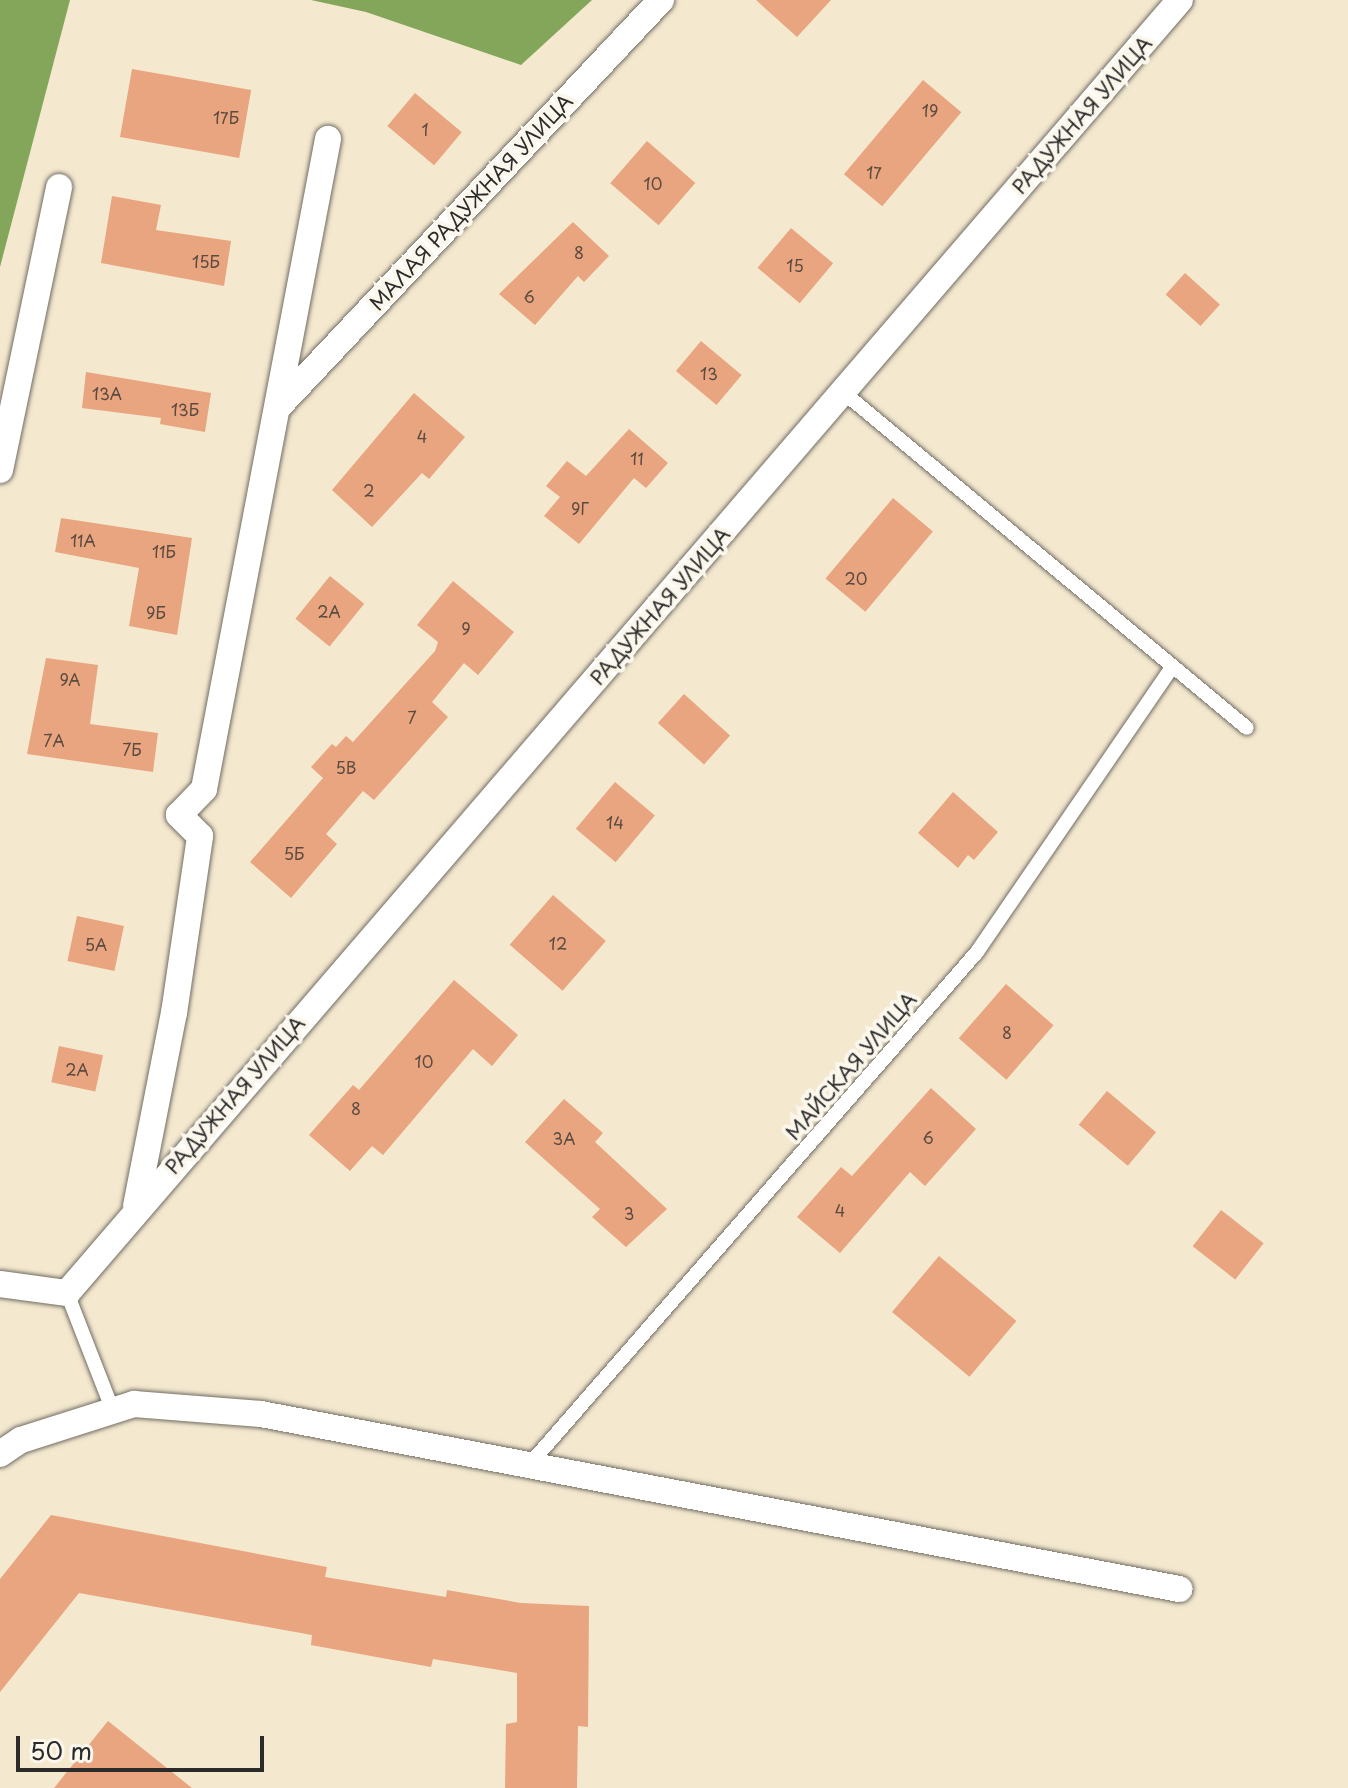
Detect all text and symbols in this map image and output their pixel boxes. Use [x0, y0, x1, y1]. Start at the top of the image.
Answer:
street label: РАДУЖНАЯ УЛИЦА [1007, 31, 1157, 199]
street label: МАЛАЯ РАДУЖНАЯ УЛИЦА [365, 90, 577, 314]
house number: 19 [922, 100, 938, 120]
house number: 17Б [213, 107, 239, 127]
house number: 1 [421, 119, 429, 139]
house number: 17 [866, 162, 882, 182]
house number: 10 [644, 173, 662, 193]
house number: 8 [574, 242, 584, 262]
house number: 15Б [192, 251, 220, 271]
house number: 15 [786, 255, 804, 275]
house number: 6 [523, 286, 535, 306]
house number: 13 [700, 363, 718, 383]
house number: 13А [92, 383, 122, 403]
house number: 13Б [171, 399, 199, 419]
house number: 4 [417, 426, 427, 446]
house number: 11 [630, 448, 644, 468]
house number: 2 [363, 480, 375, 500]
house number: 9Г [571, 498, 589, 518]
street label: РАДУЖНАЯ УЛИЦА [585, 522, 735, 690]
house number: 11А [70, 530, 96, 550]
house number: 11Б [152, 541, 176, 561]
house number: 20 [845, 568, 867, 588]
house number: 2А [317, 601, 341, 621]
house number: 9Б [146, 602, 166, 622]
house number: 9 [461, 618, 471, 638]
house number: 9А [59, 669, 81, 689]
house number: 7 [407, 707, 417, 727]
house number: 7А [43, 730, 65, 750]
house number: 7Б [122, 739, 142, 759]
house number: 5В [336, 757, 356, 777]
house number: 14 [606, 812, 624, 832]
house number: 5Б [284, 843, 304, 863]
house number: 12 [549, 933, 567, 953]
house number: 5А [85, 934, 107, 954]
street label: МАЙСКАЯ УЛИЦА [781, 988, 921, 1144]
street label: РАДУЖНАЯ УЛИЦА [160, 1011, 310, 1179]
house number: 8 [1002, 1022, 1012, 1042]
house number: 10 [415, 1051, 433, 1071]
house number: 2А [65, 1059, 89, 1079]
house number: 8 [351, 1098, 361, 1118]
house number: 6 [922, 1127, 934, 1147]
house number: 3А [553, 1128, 575, 1148]
house number: 4 [835, 1200, 845, 1220]
house number: 3 [624, 1203, 634, 1223]
scale bar [20, 1720, 268, 1770]
text: 50 m [30, 1732, 92, 1768]

